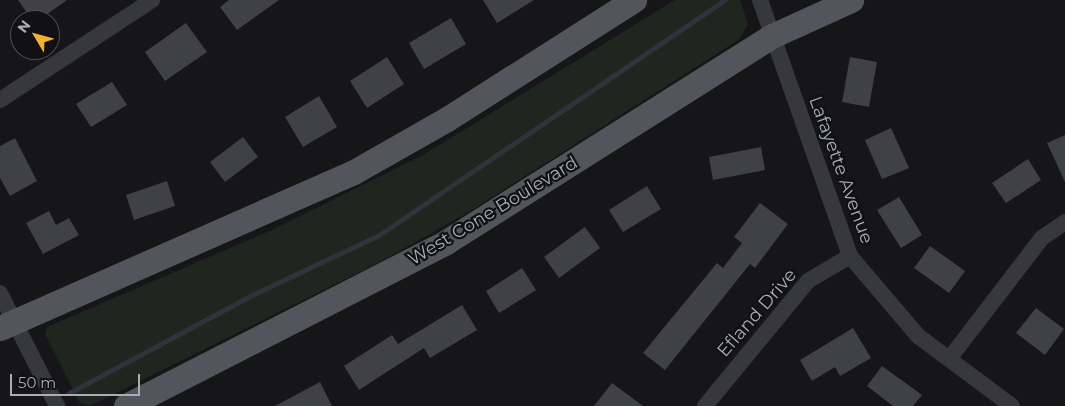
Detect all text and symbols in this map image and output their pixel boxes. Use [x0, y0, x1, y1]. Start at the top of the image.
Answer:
north arrow [10, 10, 60, 60]
text: N [13, 17, 34, 37]
street label: Lafayette Avenue [804, 93, 878, 247]
street label: West Cone Boulevard [404, 152, 582, 270]
street label: Efland Drive [713, 265, 801, 361]
scale bar [12, 364, 142, 396]
text: 50 m [18, 373, 56, 392]

